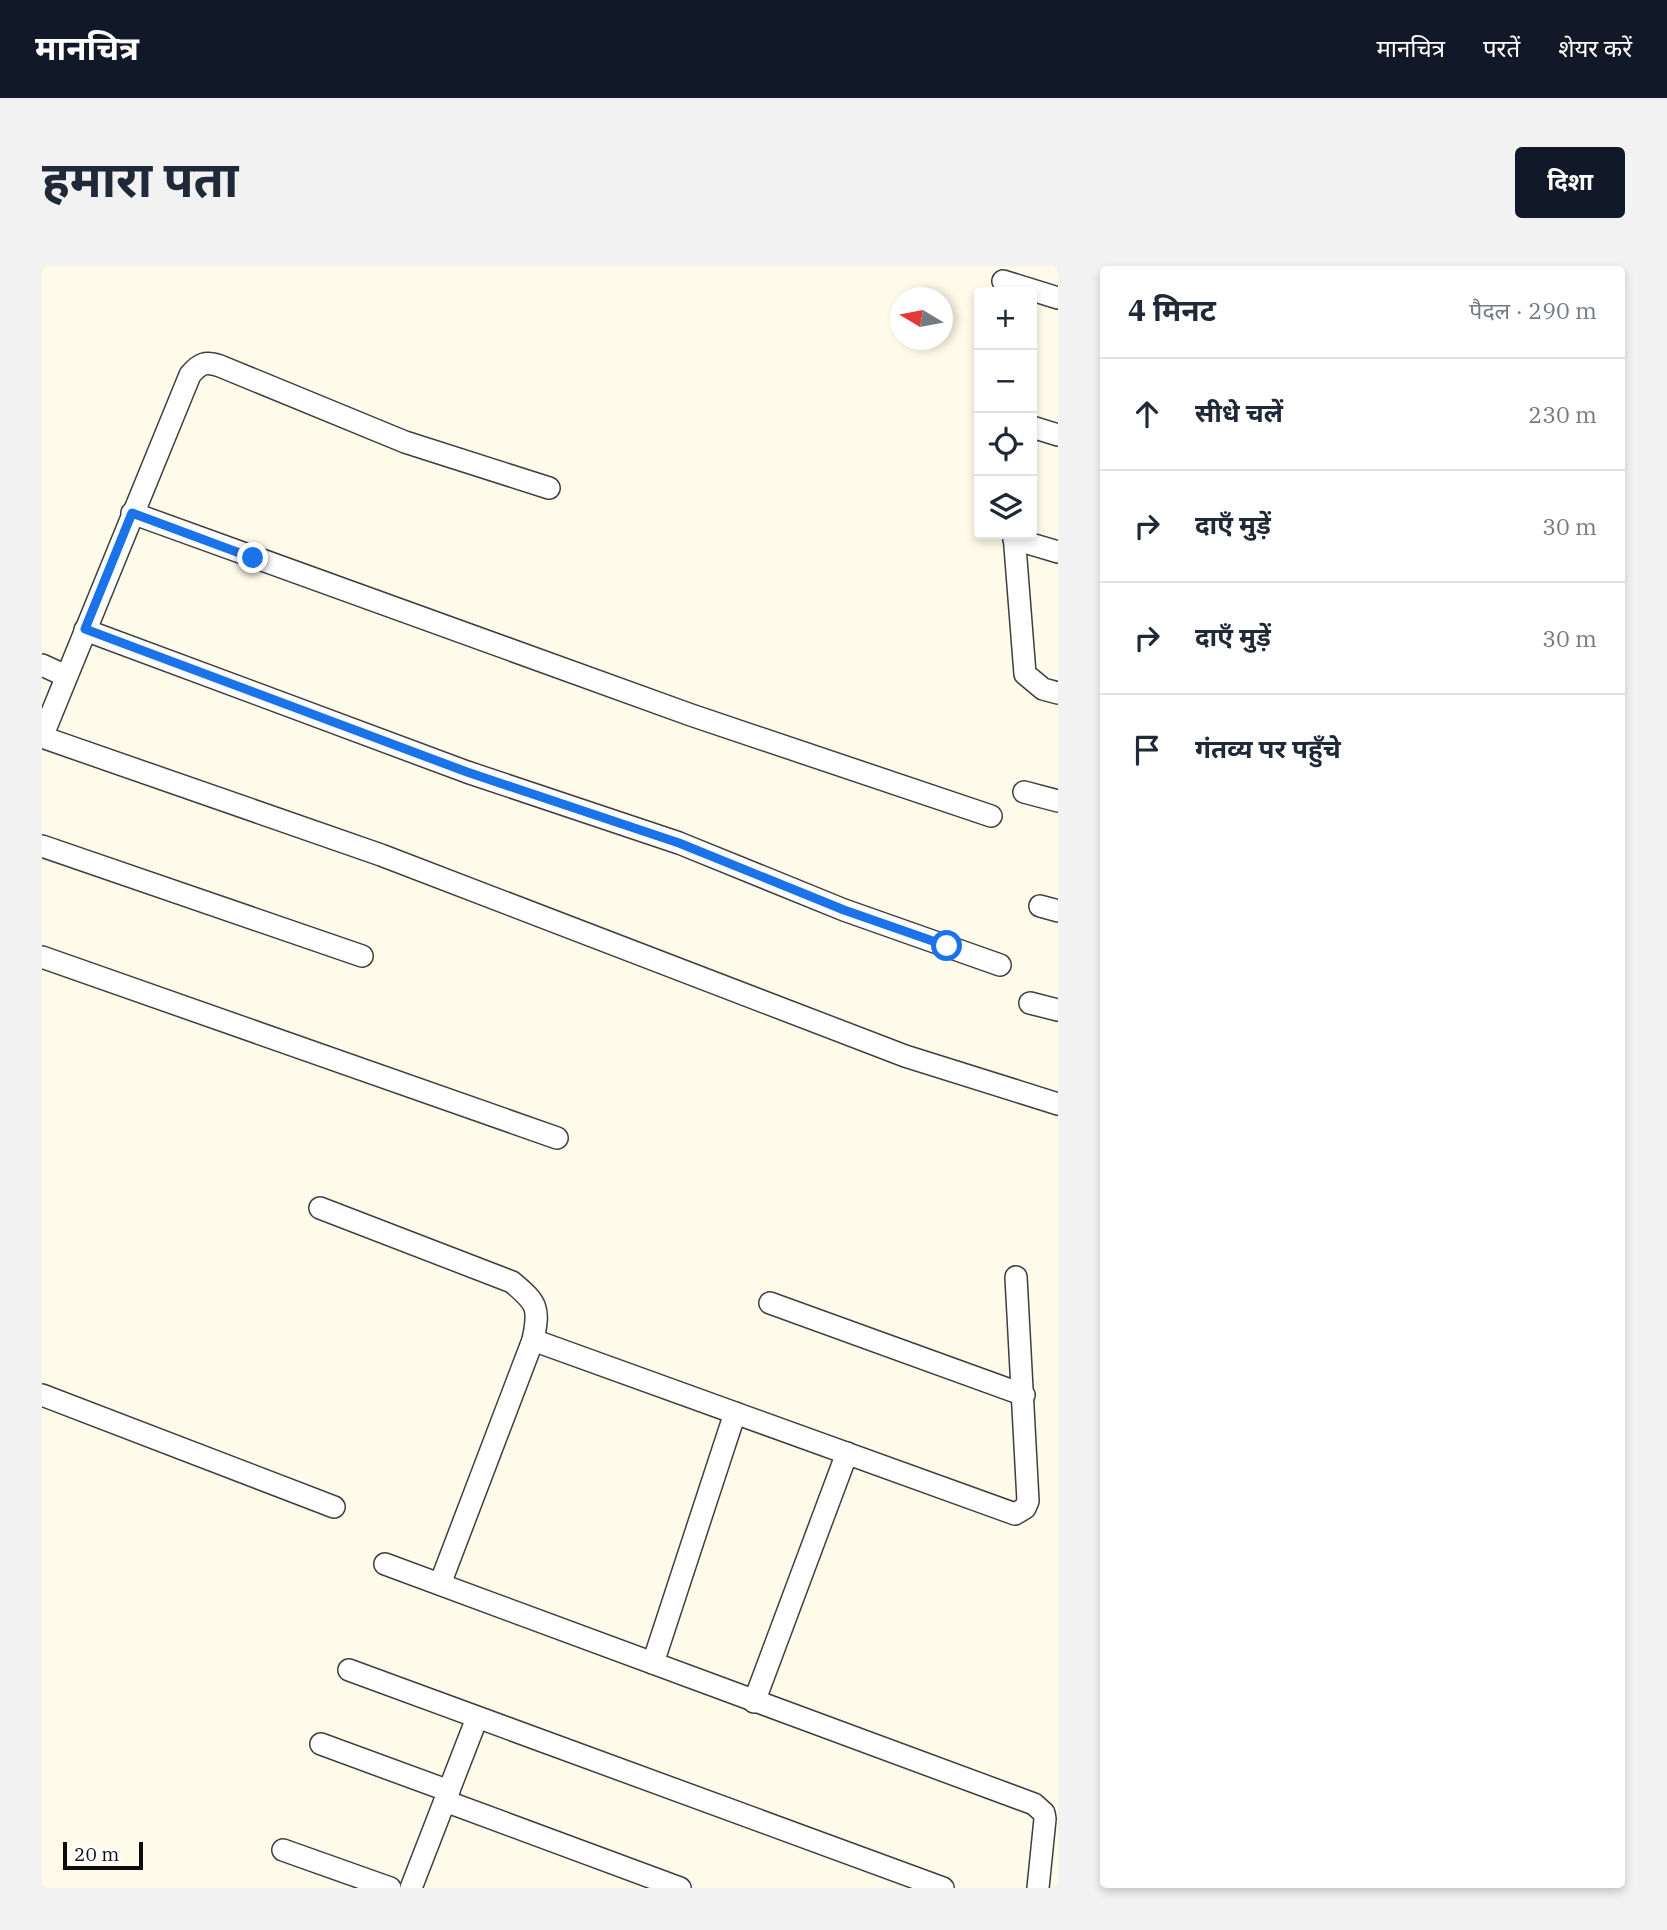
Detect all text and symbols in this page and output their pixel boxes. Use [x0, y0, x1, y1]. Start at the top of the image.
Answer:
text: मानचित्र [35, 26, 139, 69]
text: मानचित्र [1376, 32, 1445, 64]
text: परतें [1483, 32, 1520, 64]
text: शेयर करें [1558, 32, 1632, 64]
text: हमारा पता [42, 147, 238, 210]
button: दिशा [1515, 147, 1625, 218]
north arrow [890, 287, 953, 350]
map controls [974, 287, 1037, 539]
button: + [974, 287, 1037, 350]
text: 4 मिनट [1128, 290, 1216, 329]
text: पैदल · 290 m [1469, 295, 1597, 325]
button: − [974, 350, 1037, 413]
icon: ahead [1128, 395, 1166, 433]
text: सीधे चलें [1195, 395, 1283, 429]
text: 230 m [1528, 399, 1597, 429]
button: locate [974, 413, 1037, 476]
button: layers [974, 476, 1037, 539]
icon: right [1128, 507, 1166, 545]
text: दाएँ मुड़ें [1195, 507, 1271, 541]
text: 30 m [1542, 511, 1597, 541]
route end [237, 542, 268, 573]
icon: right [1128, 619, 1166, 657]
text: दाएँ मुड़ें [1195, 619, 1271, 653]
text: 30 m [1542, 623, 1597, 653]
icon: arrive [1128, 731, 1166, 769]
text: गंतव्य पर पहुँचे [1195, 731, 1341, 765]
route start [931, 930, 962, 961]
scale bar [63, 1839, 144, 1871]
text: 20 m [74, 1842, 119, 1866]

